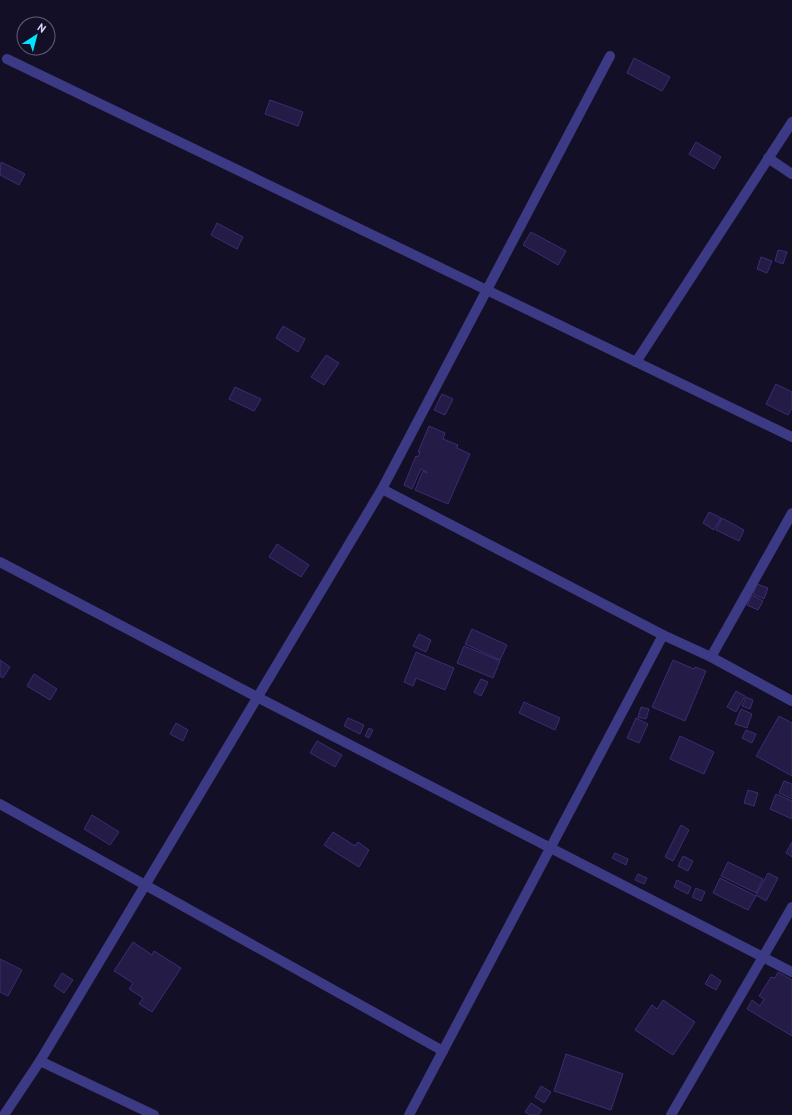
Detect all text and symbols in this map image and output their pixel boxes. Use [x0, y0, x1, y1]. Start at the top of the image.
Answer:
north arrow [16, 16, 56, 56]
text: N [35, 20, 49, 36]

